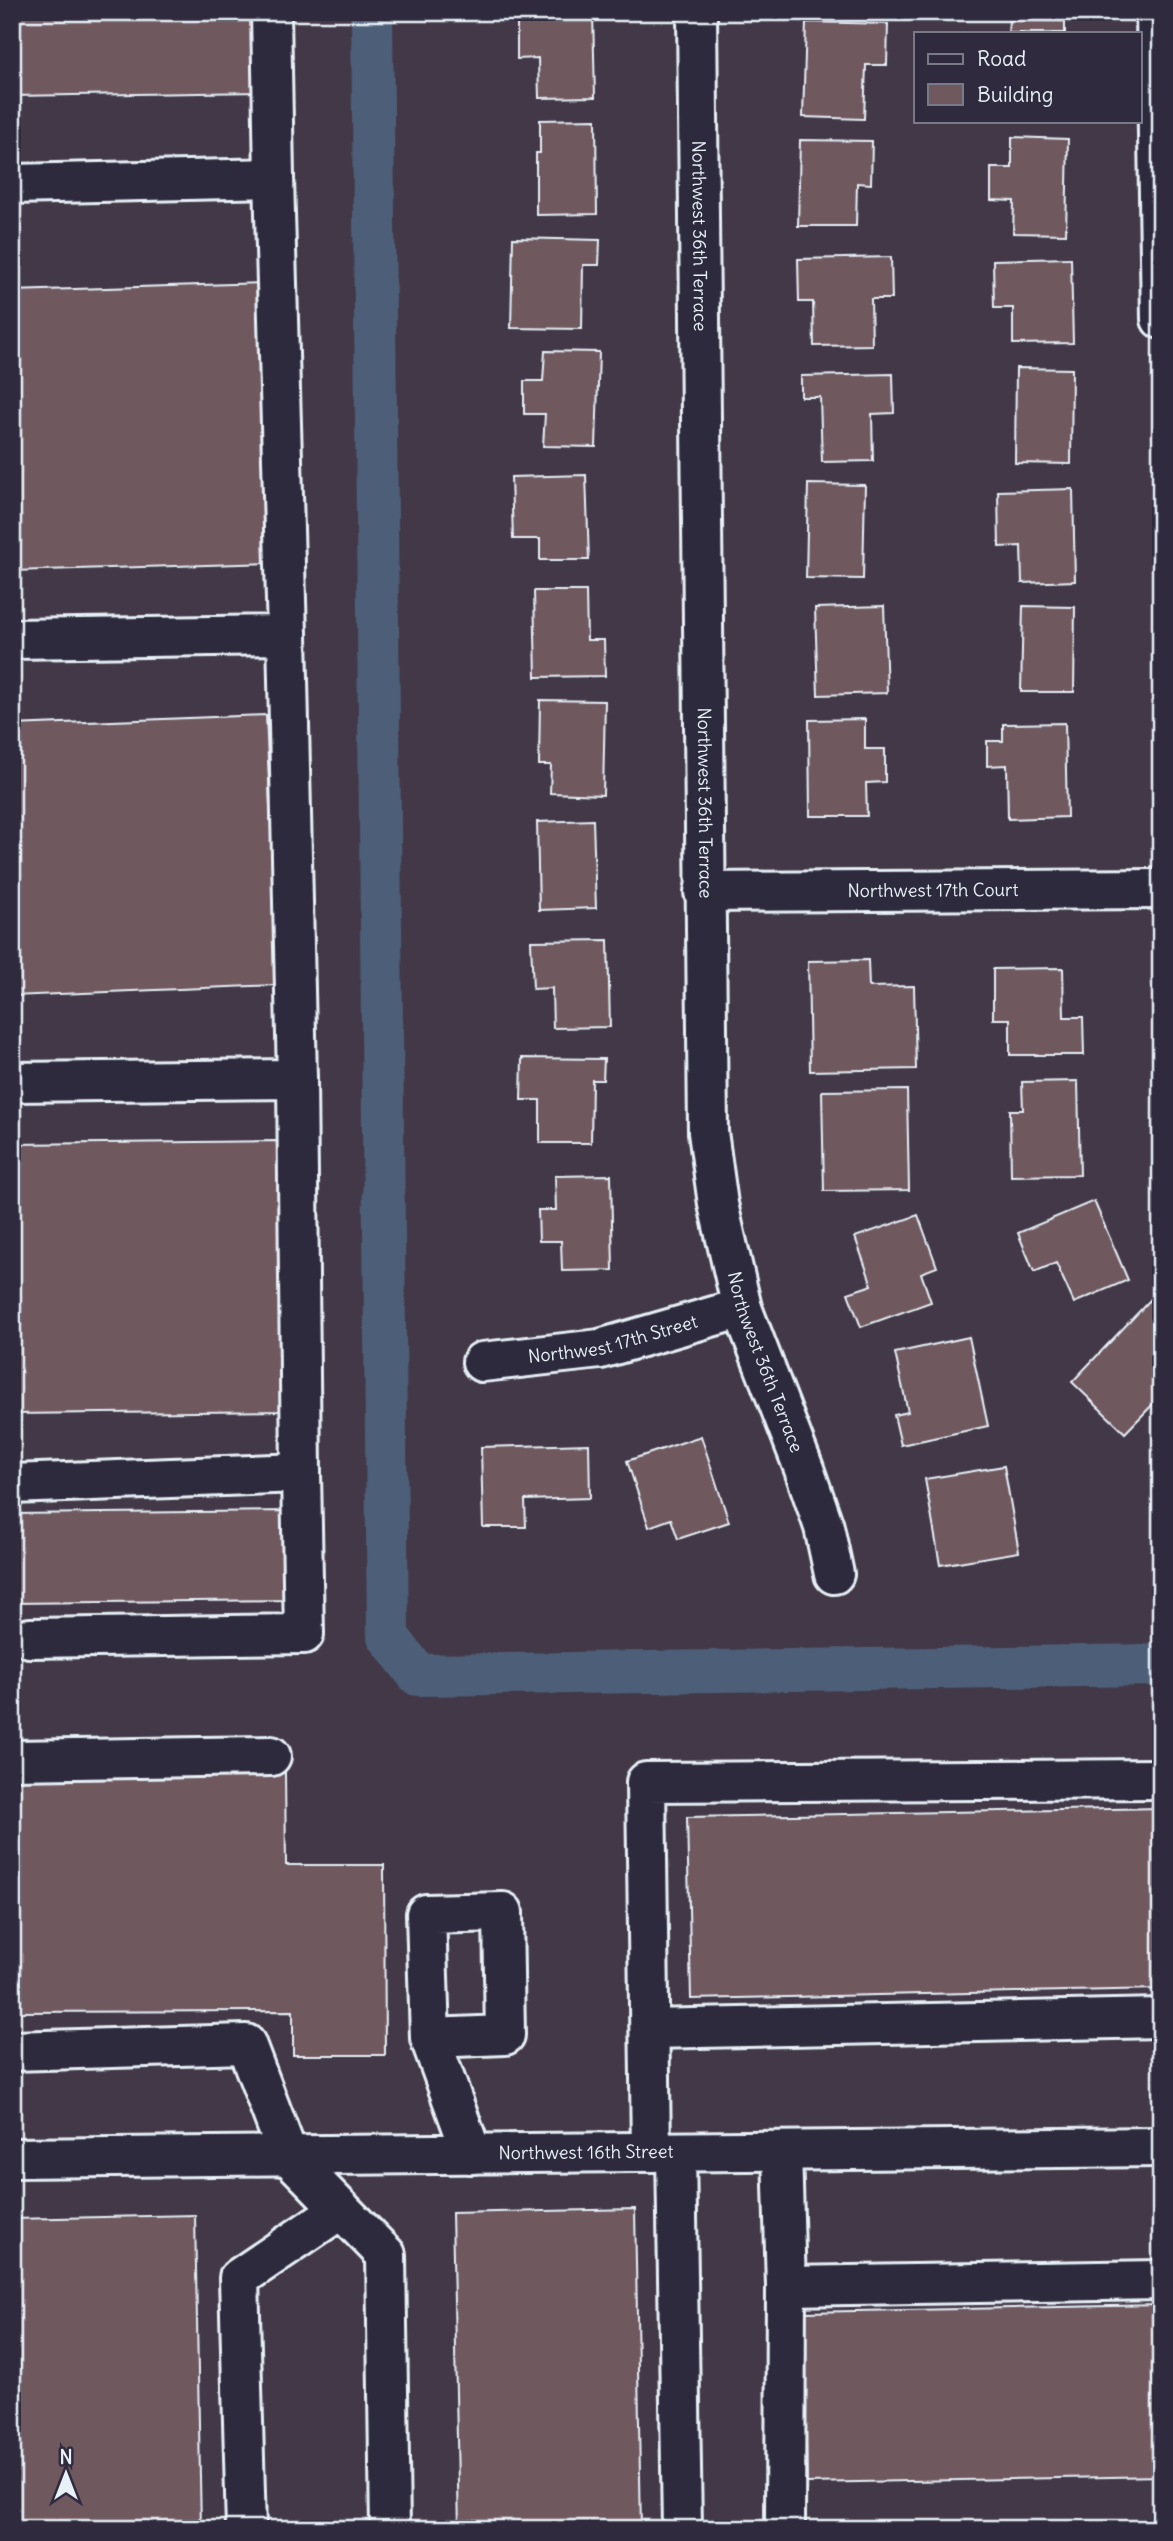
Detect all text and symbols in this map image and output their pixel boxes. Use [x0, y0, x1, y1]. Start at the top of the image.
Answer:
legend [914, 32, 1142, 122]
text: Road [977, 45, 1026, 72]
text: Building [977, 81, 1053, 108]
street label: Northwest 36th Terrace [687, 140, 712, 332]
street label: Northwest 36th Terrace [693, 707, 718, 899]
street label: Northwest 17th Court [847, 878, 1019, 902]
street label: Northwest 36th Terrace [723, 1269, 809, 1456]
street label: Northwest 17th Street [527, 1309, 700, 1368]
street label: Northwest 16th Street [498, 2140, 674, 2164]
north arrow [32, 2440, 102, 2510]
text: N [59, 2445, 73, 2469]

